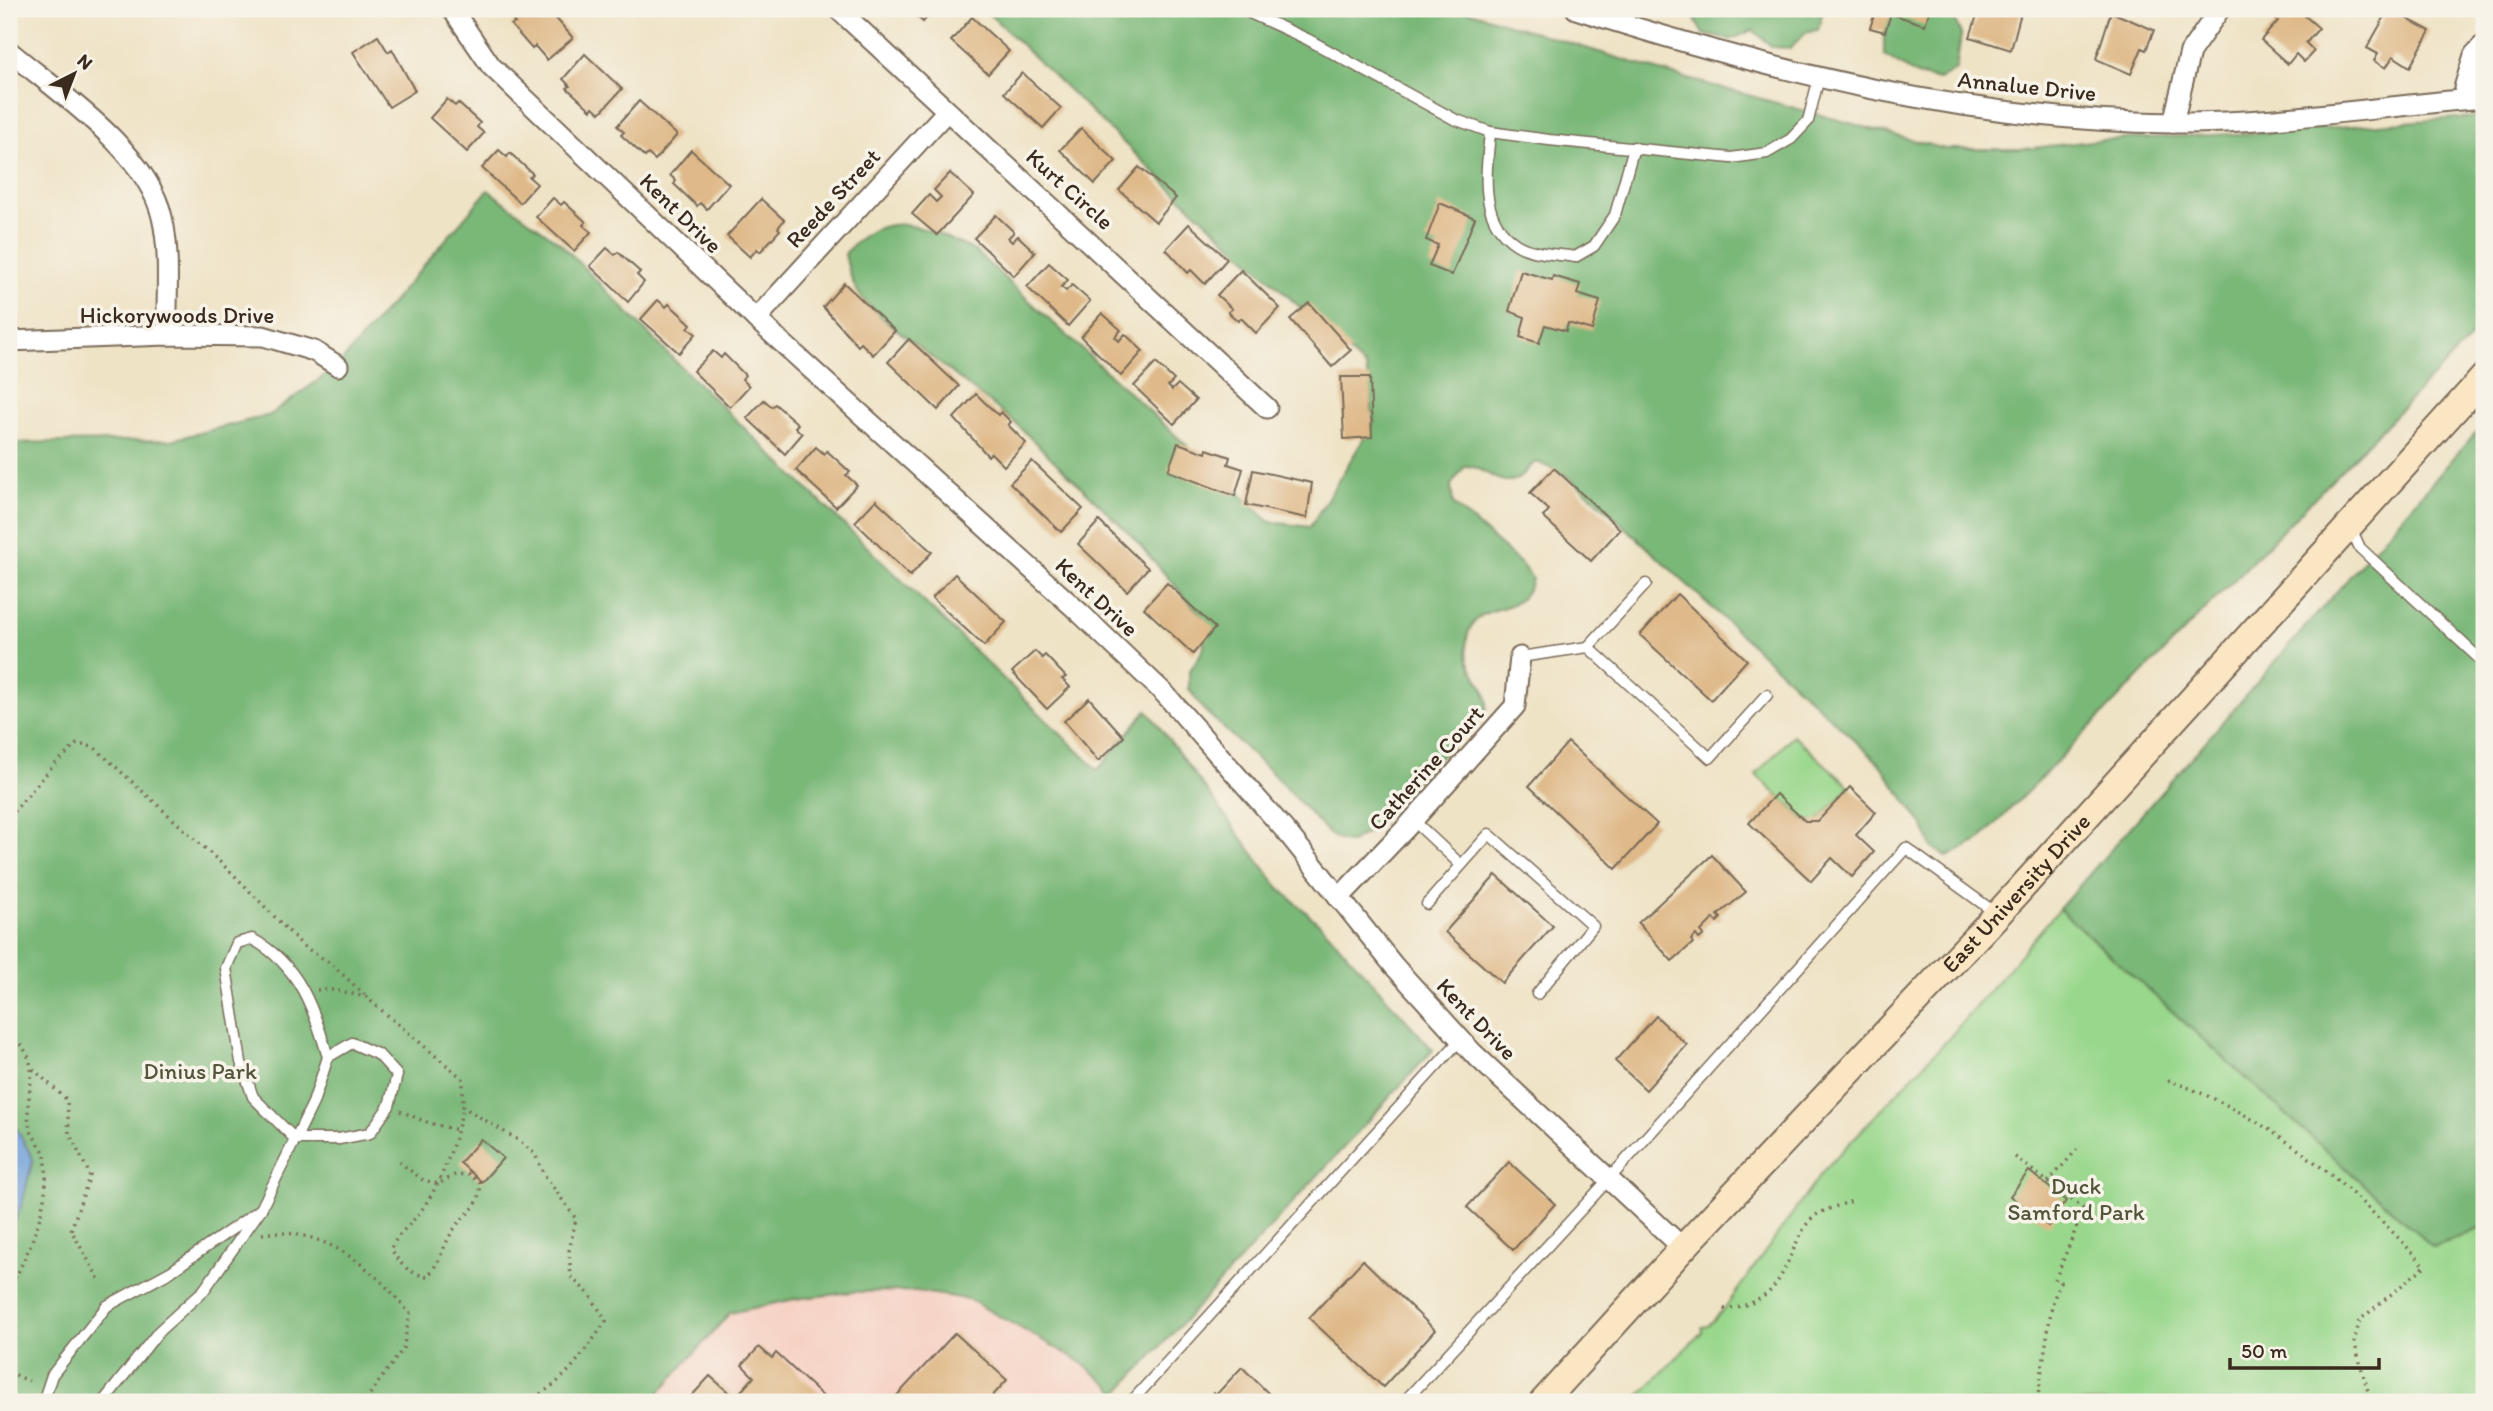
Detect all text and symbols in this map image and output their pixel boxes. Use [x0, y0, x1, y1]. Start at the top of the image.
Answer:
north arrow [38, 38, 108, 108]
text: N [73, 49, 98, 75]
street label: Annalue Drive [1956, 65, 2098, 107]
street label: Reede Street [780, 142, 886, 254]
street label: Kurt Circle [1020, 142, 1120, 236]
street label: Kent Drive [634, 167, 728, 259]
street label: Hickorywoods Drive [80, 301, 274, 329]
street label: Kent Drive [1050, 551, 1144, 643]
street label: Catherine Court [1363, 699, 1490, 836]
street label: East University Drive [1936, 808, 2096, 978]
street label: Kent Drive [1431, 972, 1523, 1066]
park label: Dinius Park [143, 1057, 257, 1085]
park label: Duck Samford Park [2007, 1172, 2145, 1226]
scale bar [2230, 1327, 2379, 1371]
text: 50 m [2241, 1338, 2288, 1363]

